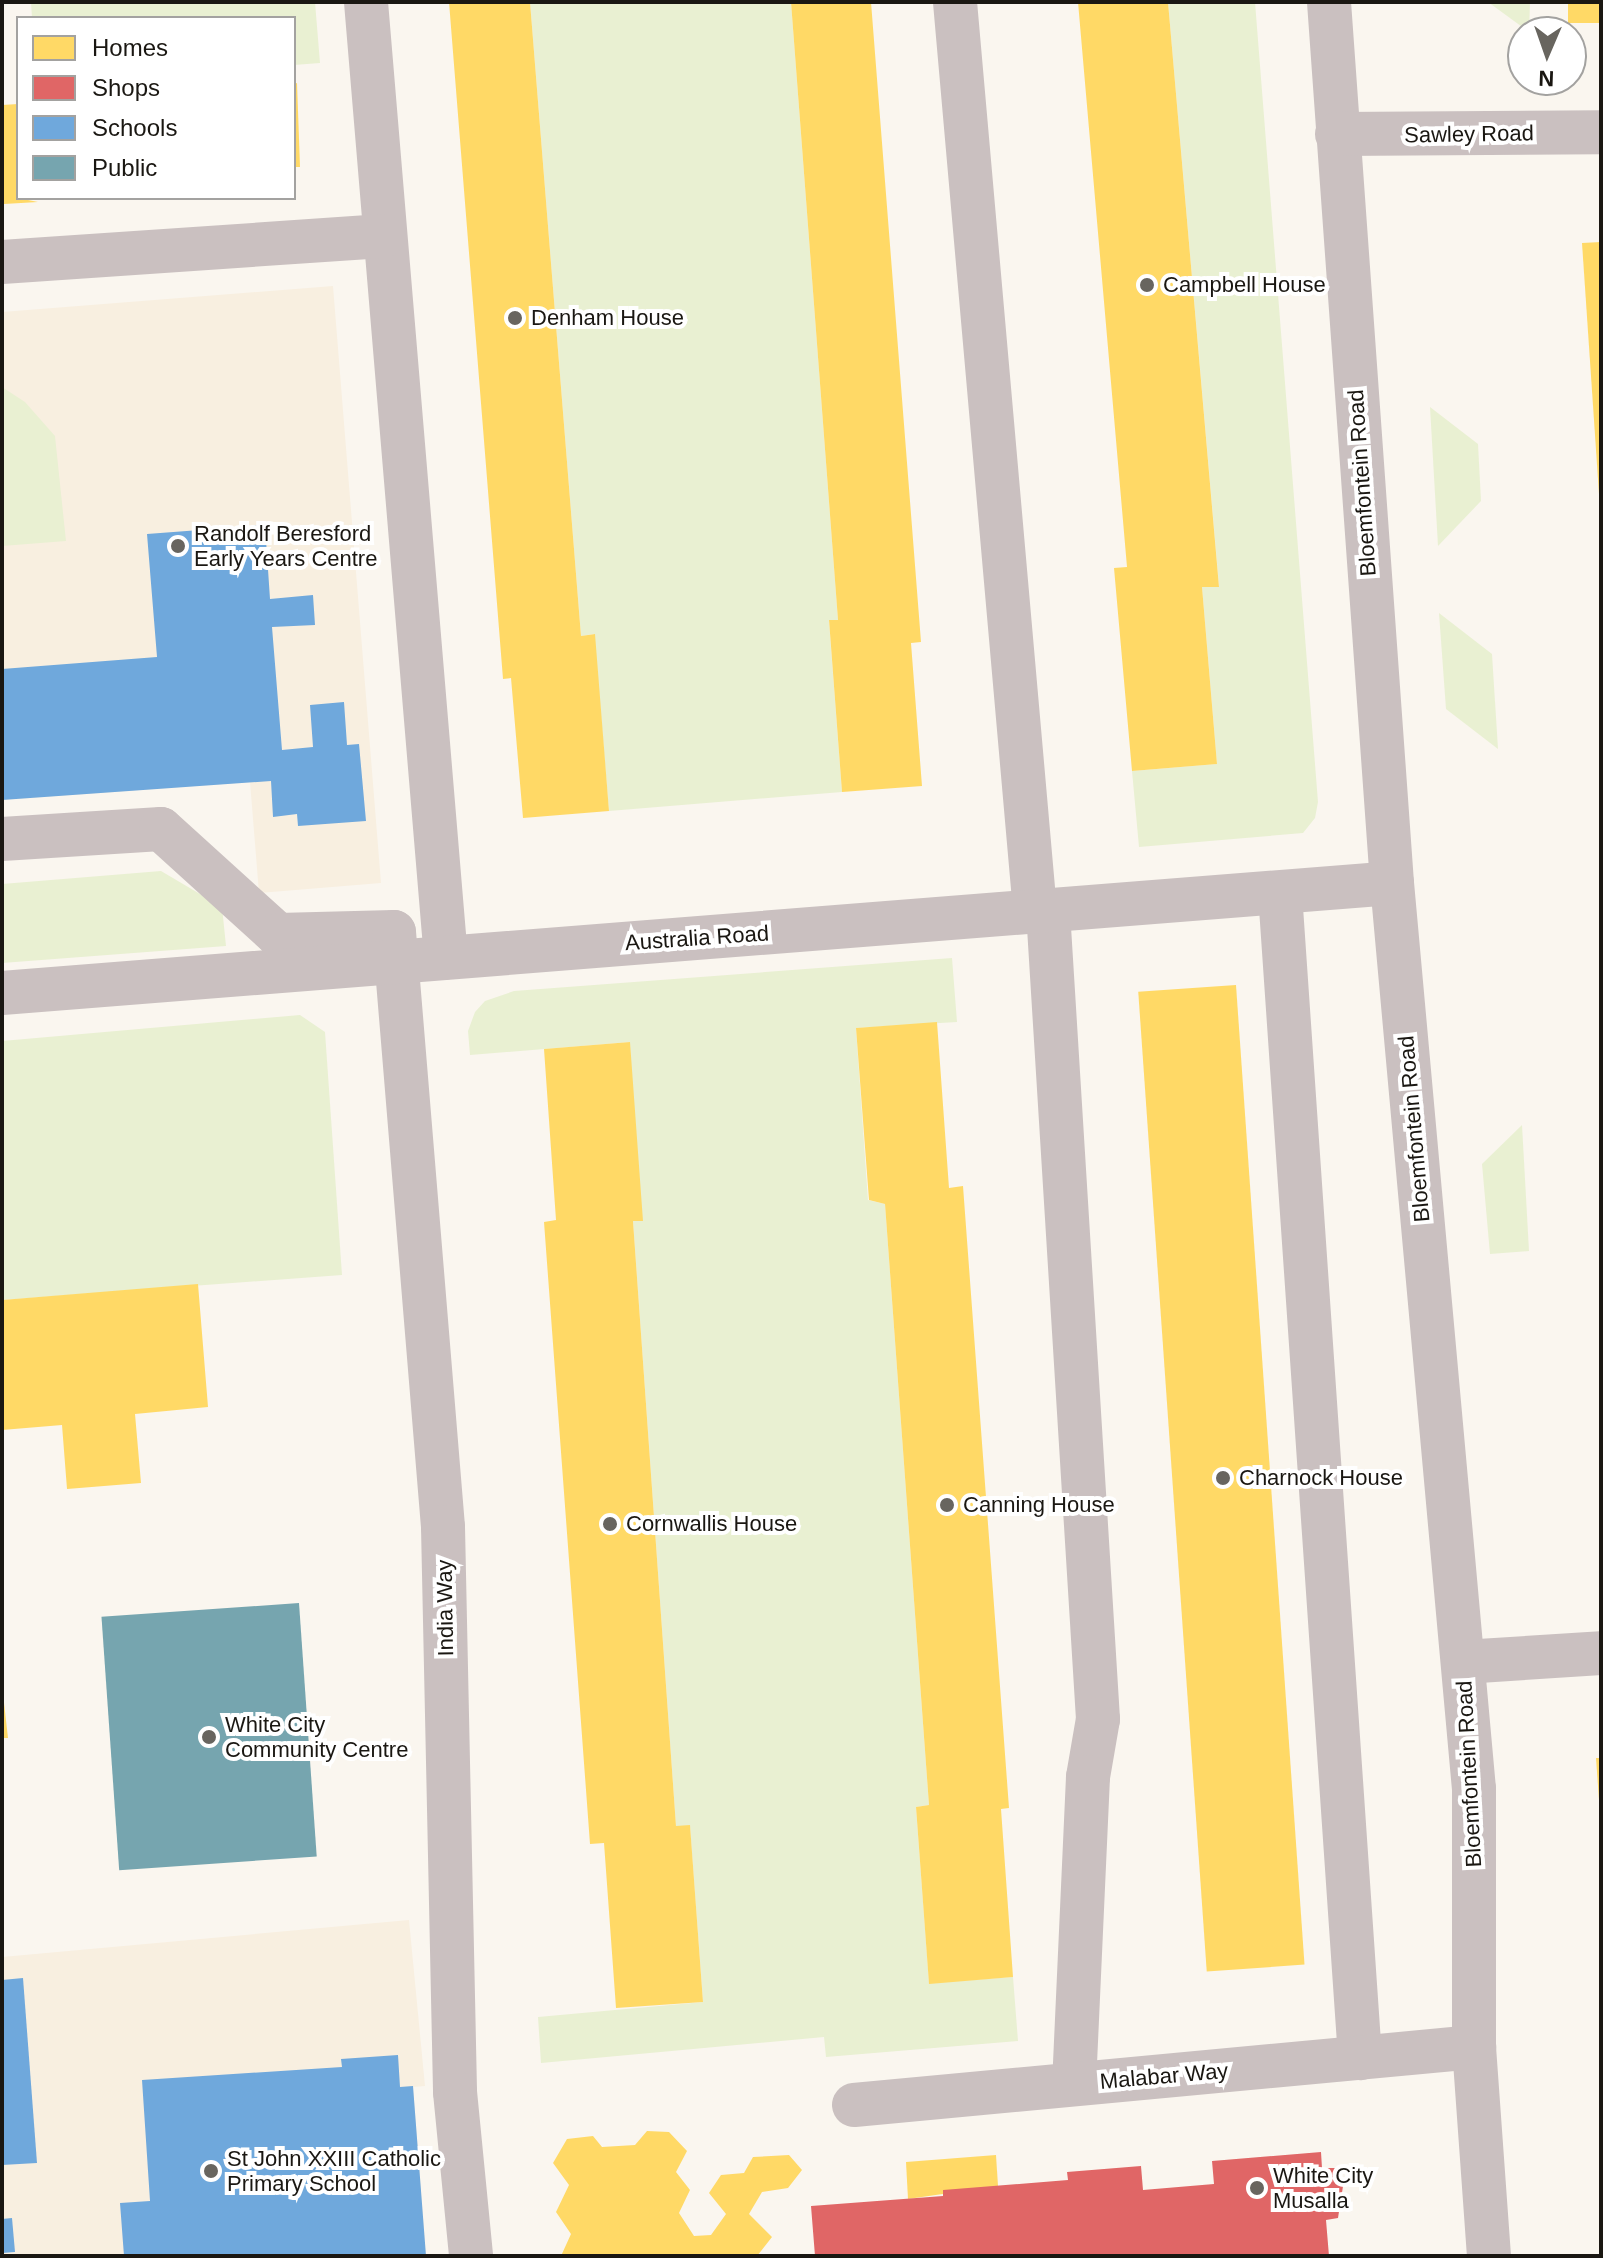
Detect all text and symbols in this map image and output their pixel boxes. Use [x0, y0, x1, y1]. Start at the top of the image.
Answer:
legend [16, 16, 296, 200]
north arrow [1507, 16, 1587, 96]
text: Homes [92, 34, 168, 61]
text: N [1538, 66, 1555, 91]
text: Shops [92, 74, 160, 101]
text: Schools [92, 114, 177, 141]
street label: Sawley Road [1404, 120, 1534, 148]
text: Public [92, 154, 157, 181]
place label: Campbell House [1163, 272, 1326, 298]
marker: Campbell House [1138, 276, 1156, 294]
place label: Denham House [531, 305, 684, 331]
marker: Denham House [506, 309, 524, 327]
street label: Bloemfontein Road [1342, 389, 1382, 577]
place label: Randolf Beresford Early Years Centre [194, 520, 378, 572]
marker: Randolf Beresford Early Years Centre [169, 537, 187, 555]
street label: Australia Road [624, 920, 770, 956]
street label: Bloemfontein Road [1393, 1035, 1435, 1223]
place label: Charnock House [1239, 1465, 1403, 1491]
marker: Charnock House [1214, 1469, 1232, 1487]
place label: Canning House [963, 1492, 1115, 1518]
marker: Canning House [938, 1496, 956, 1514]
place label: Cornwallis House [626, 1511, 797, 1537]
marker: Cornwallis House [601, 1515, 619, 1533]
street label: India Way [431, 1559, 459, 1657]
street label: Bloemfontein Road [1451, 1680, 1487, 1868]
place label: White City Community Centre [225, 1711, 408, 1762]
marker: White City Community Centre [200, 1728, 218, 1746]
street label: Malabar Way [1099, 2057, 1229, 2095]
place label: St John XXIII Catholic Primary School [227, 2145, 441, 2196]
marker: St John XXIII Catholic Primary School [202, 2162, 220, 2180]
place label: White City Musalla [1273, 2162, 1373, 2214]
marker: White City Musalla [1248, 2179, 1266, 2197]

